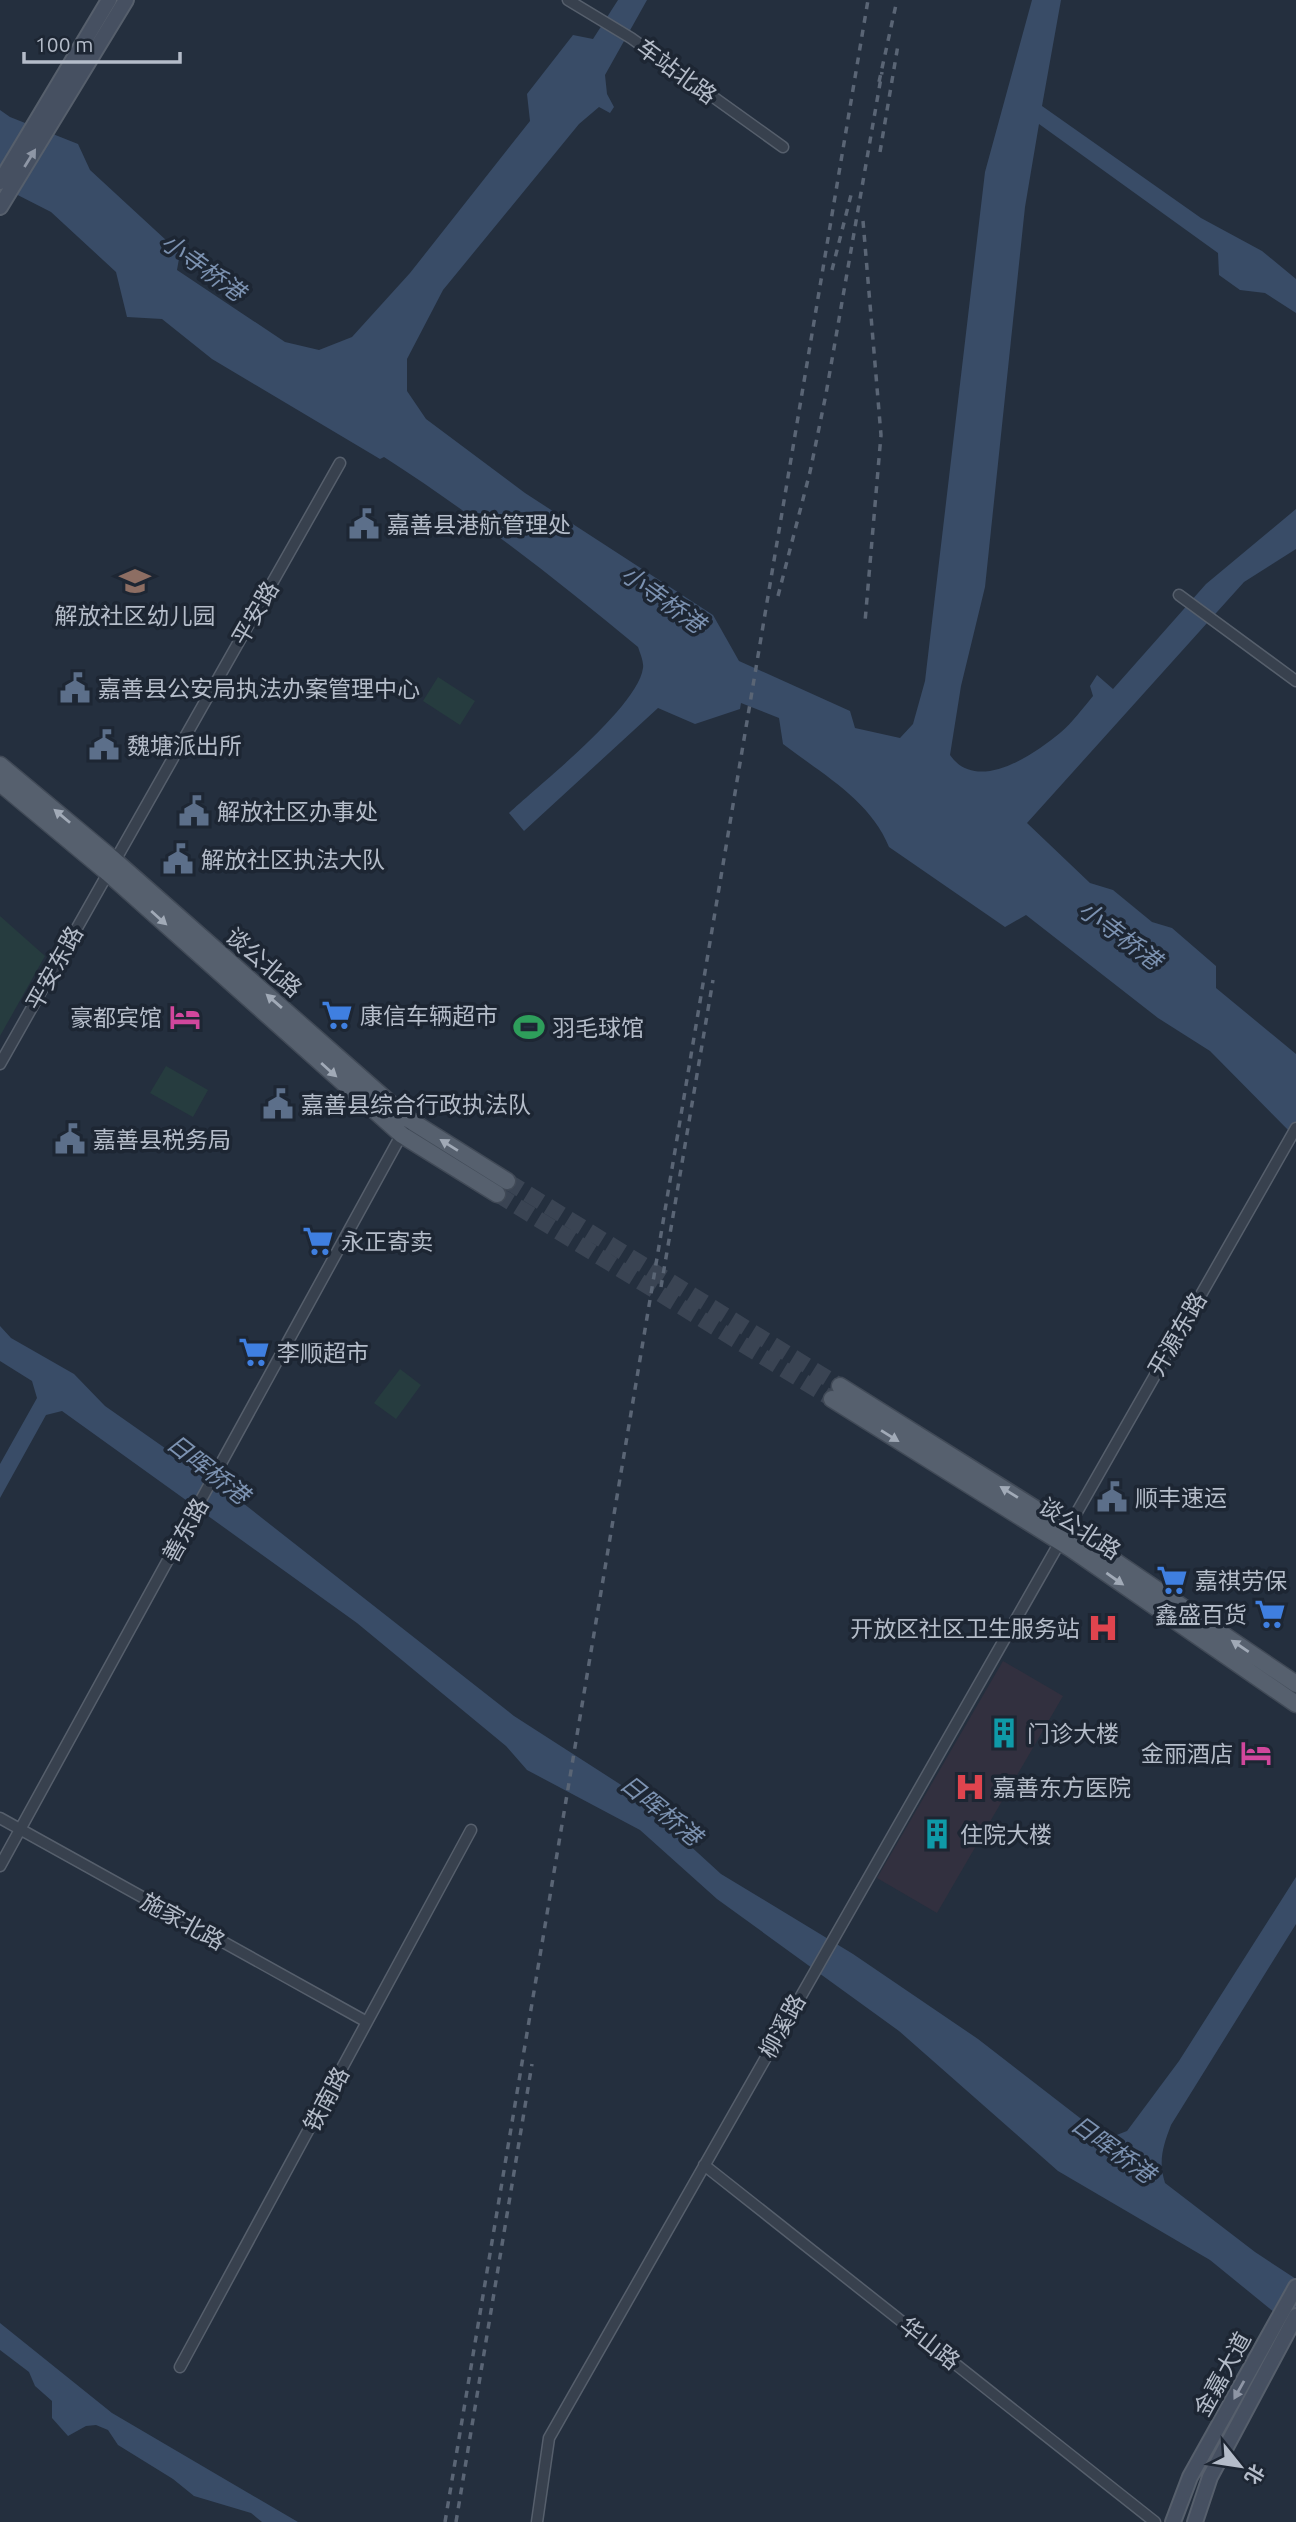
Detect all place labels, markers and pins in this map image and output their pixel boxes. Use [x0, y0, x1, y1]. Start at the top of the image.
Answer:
public building icon: 嘉善县港航管理处 [347, 507, 381, 541]
place label: 嘉善县港航管理处 [387, 512, 571, 537]
school or university icon: 解放社区幼儿园 [118, 564, 152, 598]
place label: 解放社区幼儿园 [55, 603, 216, 628]
public building icon: 嘉善县公安局执法办案管理中心 [58, 671, 92, 705]
place label: 嘉善县公安局执法办案管理中心 [98, 676, 420, 701]
public building icon: 魏塘派出所 [87, 728, 121, 762]
place label: 魏塘派出所 [127, 733, 242, 758]
public building icon: 解放社区办事处 [177, 794, 211, 828]
place label: 解放社区办事处 [217, 799, 378, 824]
public building icon: 解放社区执法大队 [161, 842, 195, 876]
place label: 解放社区执法大队 [201, 847, 385, 872]
supermarket icon: 康信车辆超市 [320, 998, 354, 1032]
hotel icon: 豪都宾馆 [168, 1000, 202, 1034]
place label: 康信车辆超市 [360, 1003, 498, 1028]
place label: 豪都宾馆 [70, 1005, 162, 1030]
sports icon: 羽毛球馆 [512, 1010, 546, 1044]
place label: 羽毛球馆 [552, 1015, 644, 1040]
public building icon: 嘉善县综合行政执法队 [261, 1087, 295, 1121]
place label: 嘉善县综合行政执法队 [301, 1092, 531, 1117]
public building icon: 嘉善县税务局 [53, 1122, 87, 1156]
place label: 嘉善县税务局 [93, 1127, 231, 1152]
supermarket icon: 永正寄卖 [301, 1224, 335, 1258]
place label: 永正寄卖 [341, 1229, 433, 1254]
supermarket icon: 李顺超市 [237, 1335, 271, 1369]
place label: 李顺超市 [277, 1340, 369, 1365]
public building icon: 顺丰速运 [1095, 1480, 1129, 1514]
place label: 顺丰速运 [1135, 1485, 1227, 1510]
supermarket icon: 嘉祺劳保 [1155, 1563, 1189, 1597]
place label: 嘉祺劳保 [1195, 1568, 1287, 1593]
supermarket icon: 鑫盛百货 [1253, 1597, 1287, 1631]
place label: 鑫盛百货 [1155, 1602, 1247, 1627]
hospital icon: 开放区社区卫生服务站 [1086, 1611, 1120, 1645]
place label: 开放区社区卫生服务站 [850, 1616, 1080, 1641]
building icon: 门诊大楼 [987, 1716, 1021, 1750]
place label: 门诊大楼 [1027, 1721, 1119, 1746]
hotel icon: 金丽酒店 [1239, 1736, 1273, 1770]
place label: 金丽酒店 [1141, 1741, 1233, 1766]
hospital icon: 嘉善东方医院 [953, 1770, 987, 1804]
place label: 嘉善东方医院 [993, 1775, 1131, 1800]
building icon: 住院大楼 [920, 1817, 954, 1851]
place label: 住院大楼 [960, 1822, 1052, 1847]

